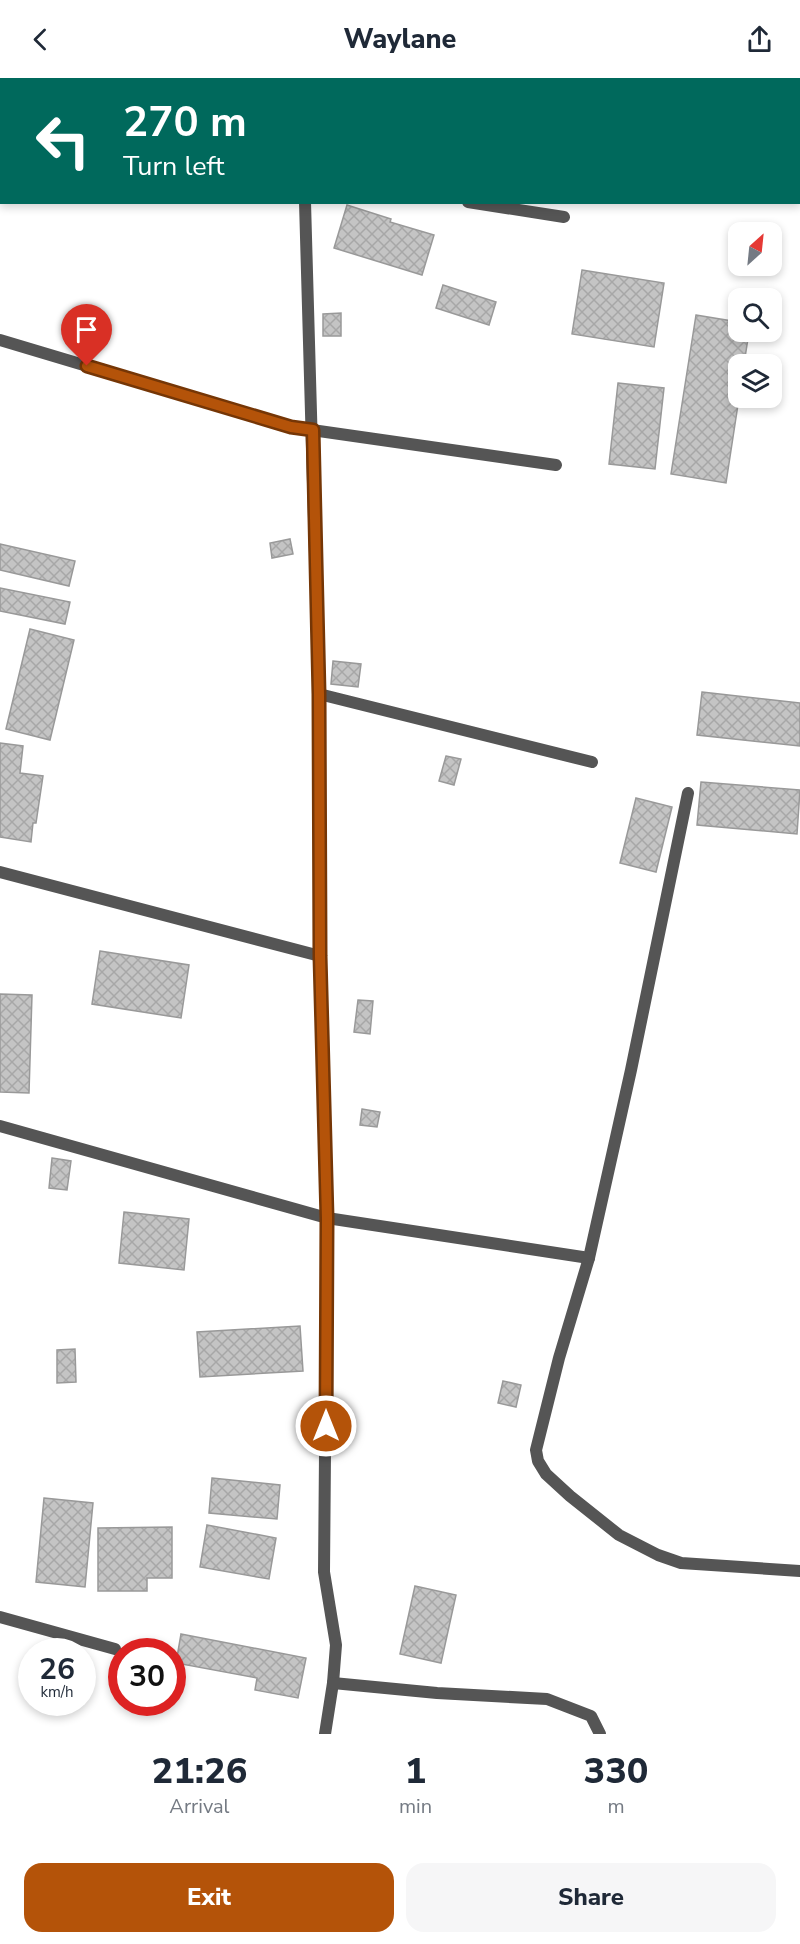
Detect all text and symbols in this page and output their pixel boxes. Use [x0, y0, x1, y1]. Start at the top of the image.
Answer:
text: Waylane [344, 21, 456, 58]
icon: back [24, 23, 57, 56]
icon: share [743, 23, 776, 56]
text: 270 m [123, 94, 247, 151]
icon: left [24, 102, 102, 180]
text: Turn left [123, 148, 224, 185]
north arrow [728, 222, 782, 276]
map controls [728, 222, 782, 408]
button: search [728, 288, 782, 342]
pin [61, 304, 112, 366]
icon: arrive [70, 313, 103, 346]
button: layers [728, 354, 782, 408]
position arrow [294, 1394, 358, 1458]
speed limit sign: 30 [108, 1638, 186, 1716]
text: 26 [39, 1649, 75, 1690]
text: km/h [40, 1682, 74, 1702]
text: 21:26 [152, 1747, 247, 1796]
text: 1 [405, 1747, 426, 1796]
text: 330 [584, 1747, 648, 1796]
text: Arrival [169, 1793, 230, 1820]
text: min [399, 1793, 432, 1820]
text: m [607, 1793, 625, 1820]
button: Exit [24, 1863, 394, 1932]
button: Share [406, 1863, 776, 1932]

